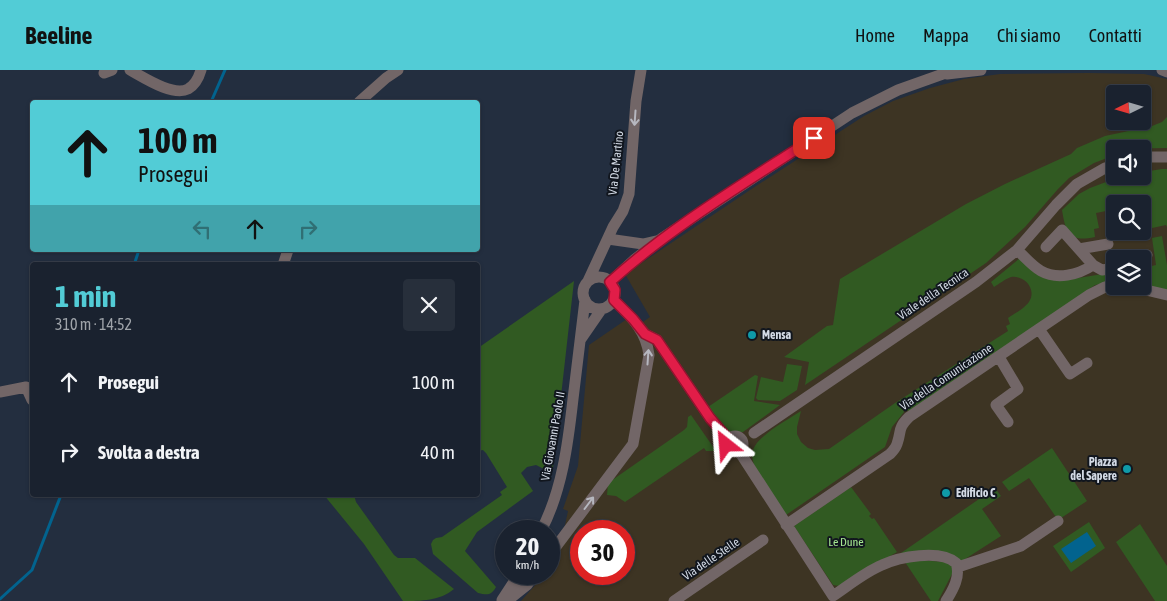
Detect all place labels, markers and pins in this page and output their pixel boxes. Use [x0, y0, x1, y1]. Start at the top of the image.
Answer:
pin [793, 117, 835, 159]
place label: Mensa [762, 328, 792, 342]
marker: Mensa [746, 329, 758, 341]
place label: Piazza del Sapere [1070, 455, 1118, 483]
marker: Piazza del Sapere [1121, 463, 1133, 475]
place label: Edificio C [956, 486, 996, 500]
marker: Edificio C [940, 487, 952, 499]

